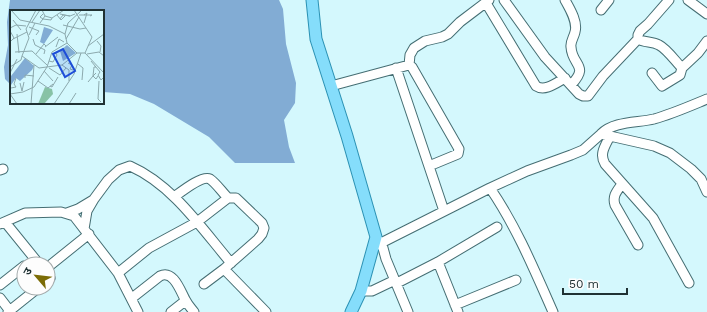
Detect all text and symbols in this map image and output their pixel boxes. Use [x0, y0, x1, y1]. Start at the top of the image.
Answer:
inset map [10, 10, 104, 104]
north arrow [16, 256, 56, 296]
text: उ [20, 265, 35, 277]
scale bar [563, 270, 627, 296]
text: 50 m [569, 277, 599, 291]

